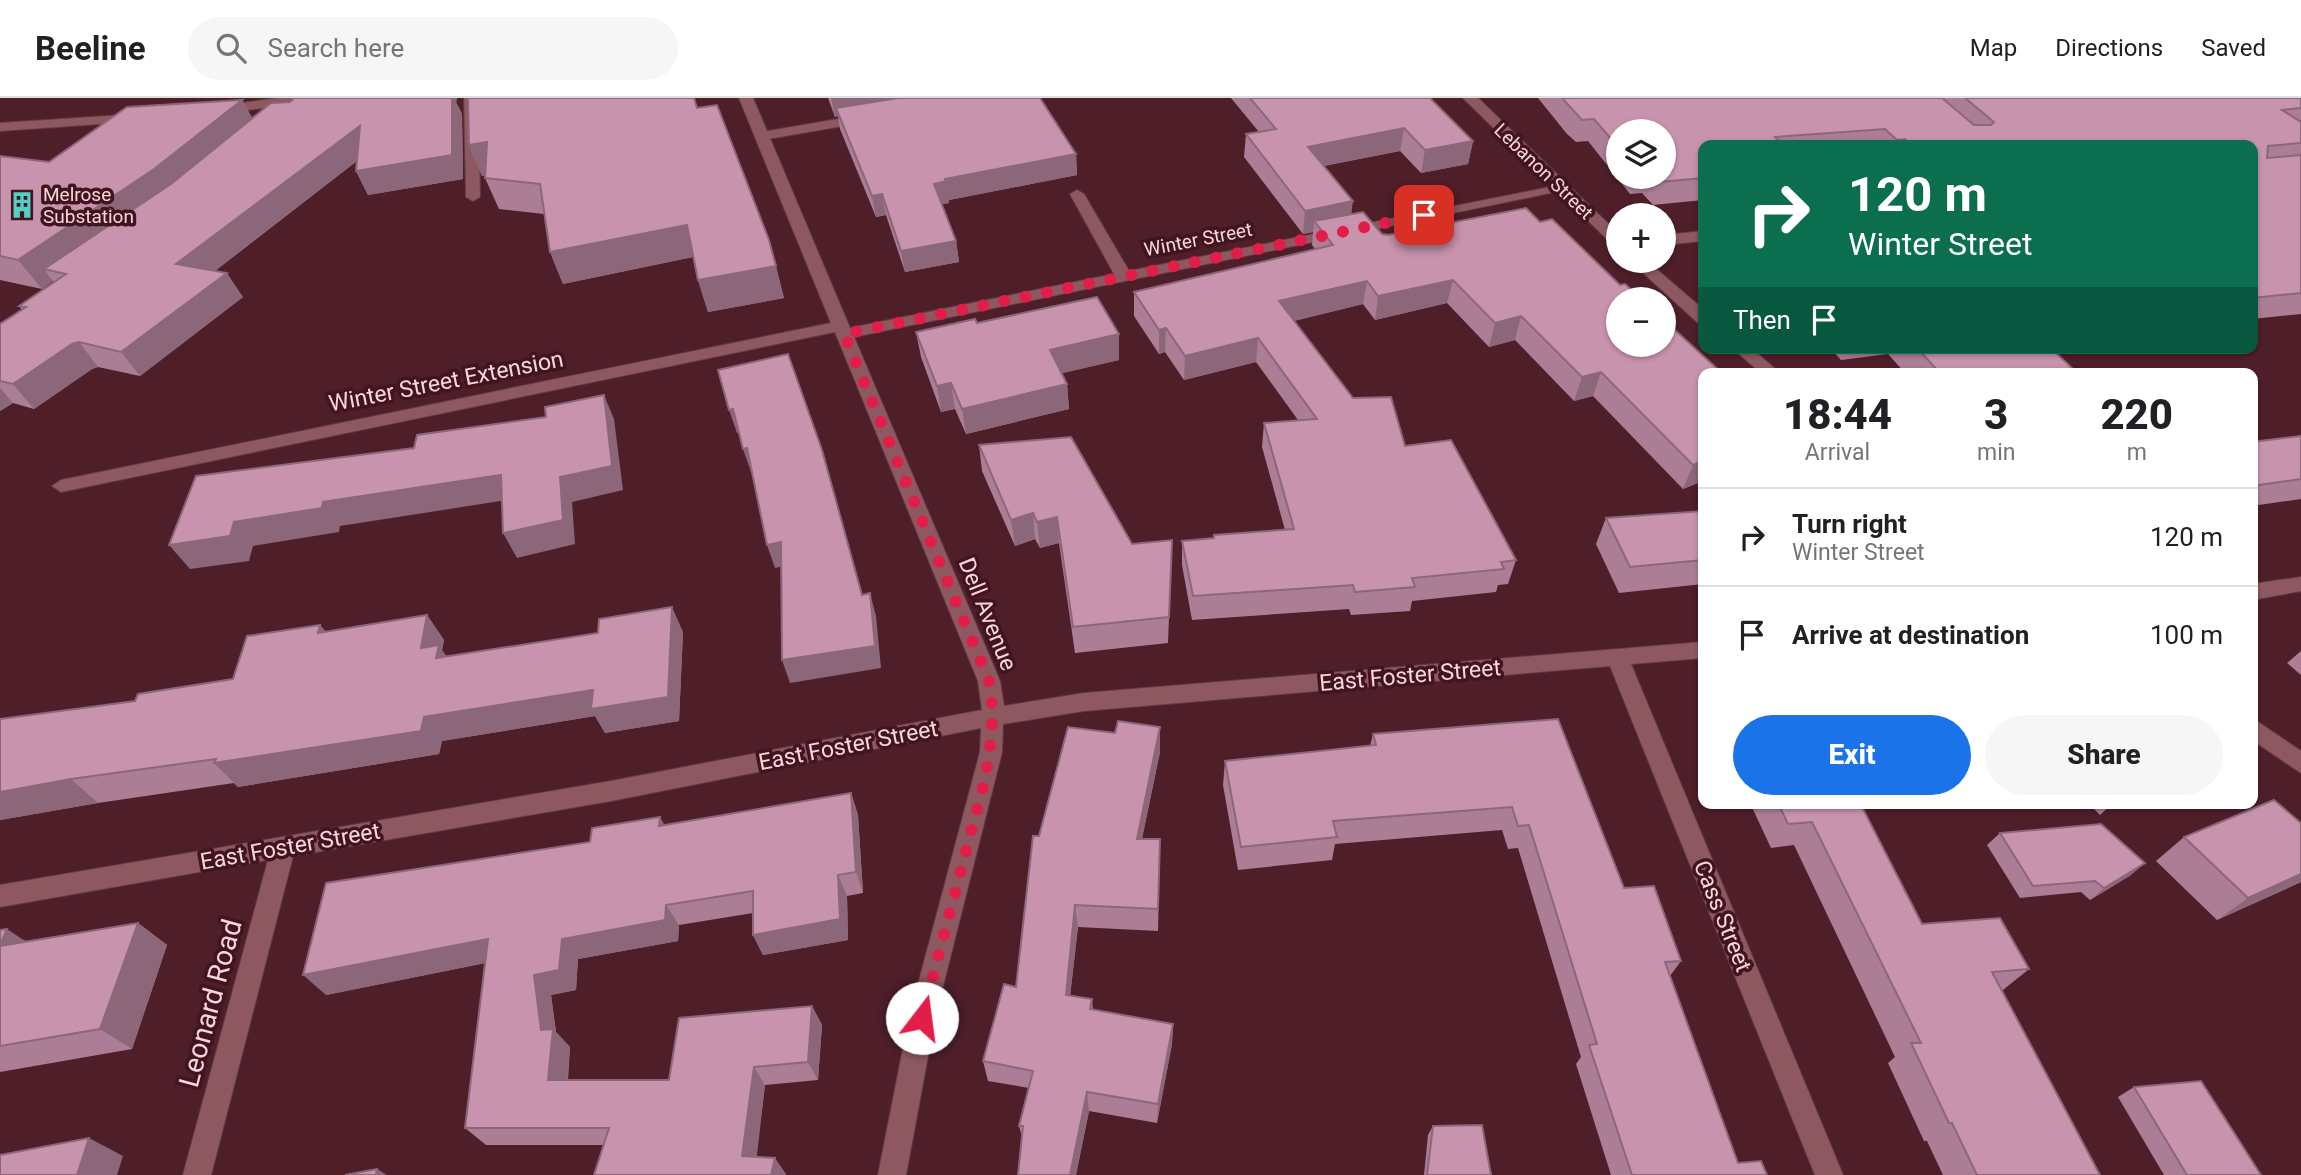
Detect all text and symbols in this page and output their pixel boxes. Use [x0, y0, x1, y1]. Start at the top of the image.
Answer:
search box [188, 17, 678, 80]
text: Beeline [35, 29, 146, 68]
icon: search [212, 29, 250, 67]
text: Search here [268, 33, 404, 63]
text: Map [1970, 34, 2017, 62]
text: Directions [2055, 34, 2163, 62]
text: Saved [2201, 34, 2266, 62]
street label: Lebanon Street [1490, 119, 1598, 224]
map controls [1606, 119, 1676, 357]
button: layers [1606, 119, 1676, 189]
text: 120 m [1848, 166, 1987, 223]
icon: right [1733, 168, 1824, 259]
place label: Melrose Substation [43, 183, 134, 228]
pin [1394, 185, 1454, 245]
building icon: Melrose Substation [7, 190, 37, 220]
icon: arrive [1405, 196, 1443, 234]
button: + [1606, 203, 1676, 273]
street label: Winter Street [1142, 218, 1254, 261]
text: Winter Street [1848, 225, 2032, 263]
button: − [1606, 287, 1676, 357]
icon: arrive [1805, 301, 1843, 339]
text: Then [1733, 305, 1791, 335]
street label: Winter Street Extension [326, 345, 566, 417]
text: 18:44 [1783, 390, 1892, 439]
text: 3 [1984, 390, 2008, 439]
text: 220 [2100, 390, 2173, 439]
text: Arrival [1805, 439, 1870, 466]
text: min [1977, 439, 2015, 466]
text: m [2127, 439, 2147, 466]
text: Turn right [1792, 509, 1907, 539]
icon: right [1733, 518, 1771, 556]
text: 120 m [2150, 522, 2223, 552]
text: Winter Street [1792, 539, 1925, 566]
street label: Dell Avenue [953, 554, 1022, 675]
icon: arrive [1733, 616, 1771, 654]
text: Arrive at destination [1792, 620, 2029, 650]
text: 100 m [2150, 620, 2223, 650]
street label: East Foster Street [1318, 654, 1502, 697]
street label: East Foster Street [756, 715, 940, 776]
button: Exit [1733, 715, 1971, 795]
button: Share [1985, 715, 2223, 795]
street label: East Foster Street [198, 817, 382, 876]
street label: Cass Street [1688, 857, 1757, 976]
street label: Leonard Road [172, 915, 249, 1091]
position arrow [885, 981, 959, 1055]

